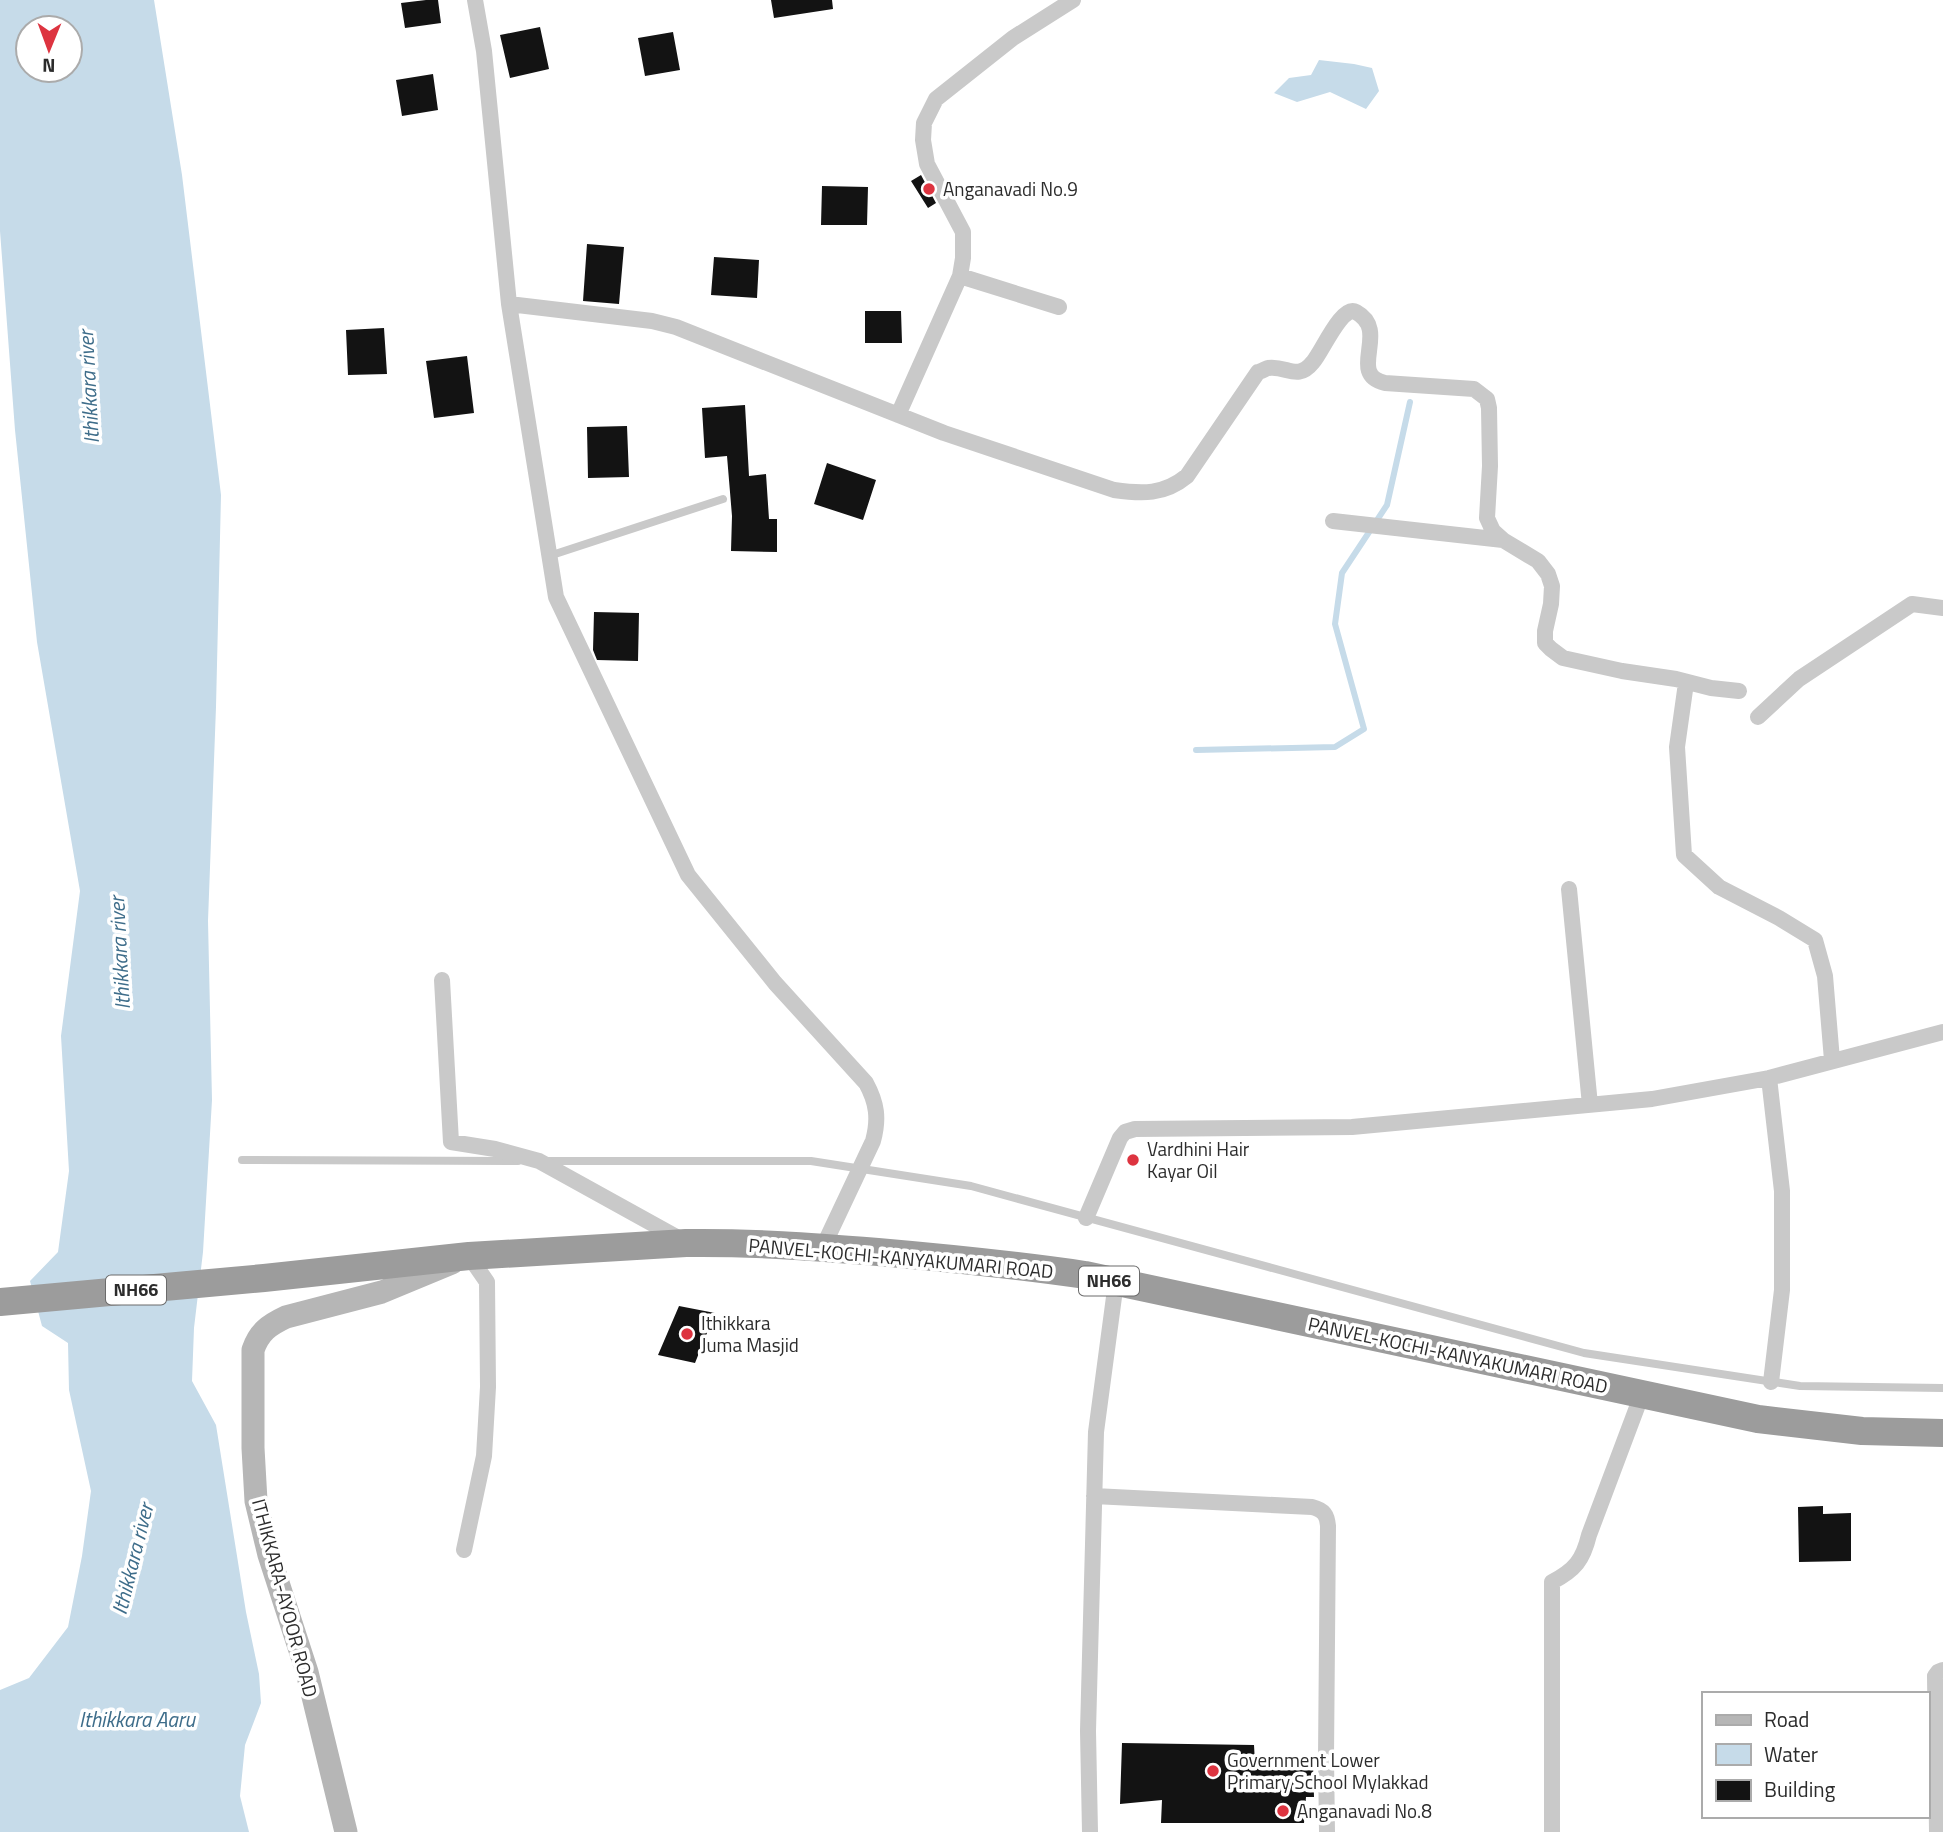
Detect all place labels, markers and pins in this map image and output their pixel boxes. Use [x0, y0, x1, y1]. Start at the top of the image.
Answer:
place label: Anganavadi No.9 [943, 174, 1078, 203]
marker: Anganavadi No.9 [921, 181, 937, 197]
place label: Vardhini Hair Kayar Oil [1147, 1134, 1250, 1185]
marker: Vardhini Hair Kayar Oil [1125, 1152, 1141, 1168]
place label: Ithikkara Juma Masjid [701, 1308, 799, 1359]
marker: Ithikkara Juma Masjid [679, 1326, 695, 1342]
place label: Government Lower Primary School Mylakkad [1227, 1745, 1429, 1796]
marker: Government Lower Primary School Mylakkad [1205, 1763, 1221, 1779]
place label: Anganavadi No.8 [1297, 1796, 1432, 1825]
marker: Anganavadi No.8 [1275, 1803, 1291, 1819]

